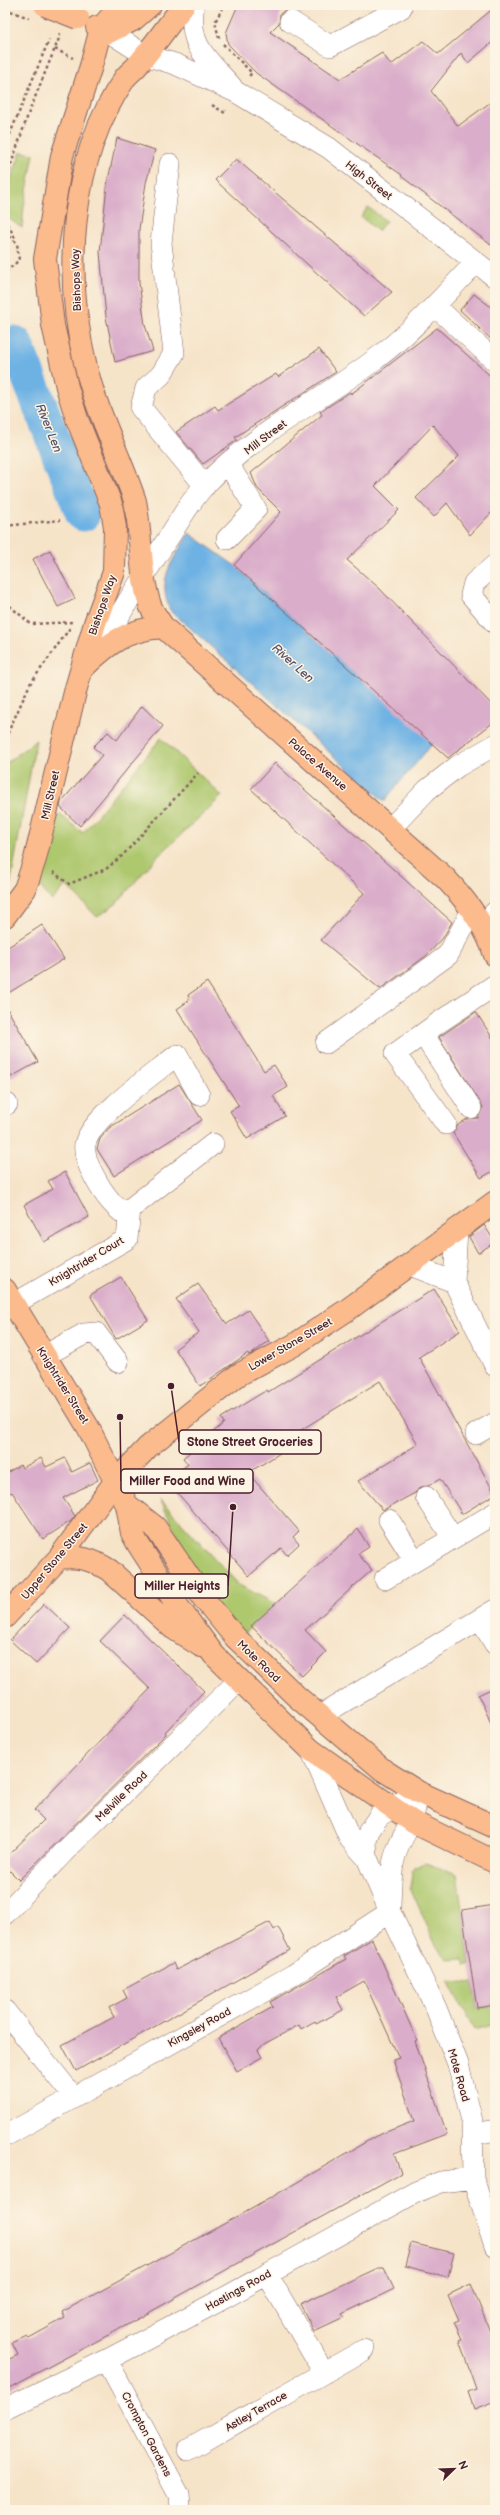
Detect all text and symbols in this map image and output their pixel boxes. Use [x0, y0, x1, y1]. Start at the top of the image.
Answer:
street label: High Street [343, 158, 395, 203]
street label: Bishops Way [69, 248, 84, 312]
water label: River Len [32, 402, 65, 455]
street label: Mill Street [241, 417, 290, 458]
street label: Bishops Way [86, 573, 119, 637]
water label: River Len [269, 641, 317, 686]
street label: Palace Avenue [286, 735, 350, 794]
street label: Mill Street [39, 769, 63, 821]
street label: Knightrider Court [46, 1234, 127, 1289]
street label: Lower Stone Street [246, 1315, 335, 1374]
street label: Knightrider Street [34, 1345, 92, 1427]
callout: Stone Street Groceries [179, 1430, 321, 1454]
text: Stone Street Groceries [187, 1435, 313, 1450]
callout: Miller Food and Wine [121, 1469, 253, 1493]
text: Miller Food and Wine [129, 1474, 245, 1489]
street label: Upper Stone Street [19, 1520, 91, 1602]
callout: Miller Heights [135, 1574, 228, 1598]
text: Miller Heights [144, 1579, 220, 1594]
street label: Mote Road [234, 1638, 283, 1685]
street label: Melville Road [93, 1768, 150, 1824]
street label: Kingsley Road [165, 2005, 233, 2050]
street label: Mote Road [445, 2047, 472, 2103]
street label: Hastings Road [203, 2267, 273, 2314]
street label: Astley Terrace [223, 2388, 290, 2434]
street label: Crompton Gardens [119, 2390, 175, 2479]
north arrow [434, 2449, 474, 2489]
text: N [455, 2459, 470, 2472]

